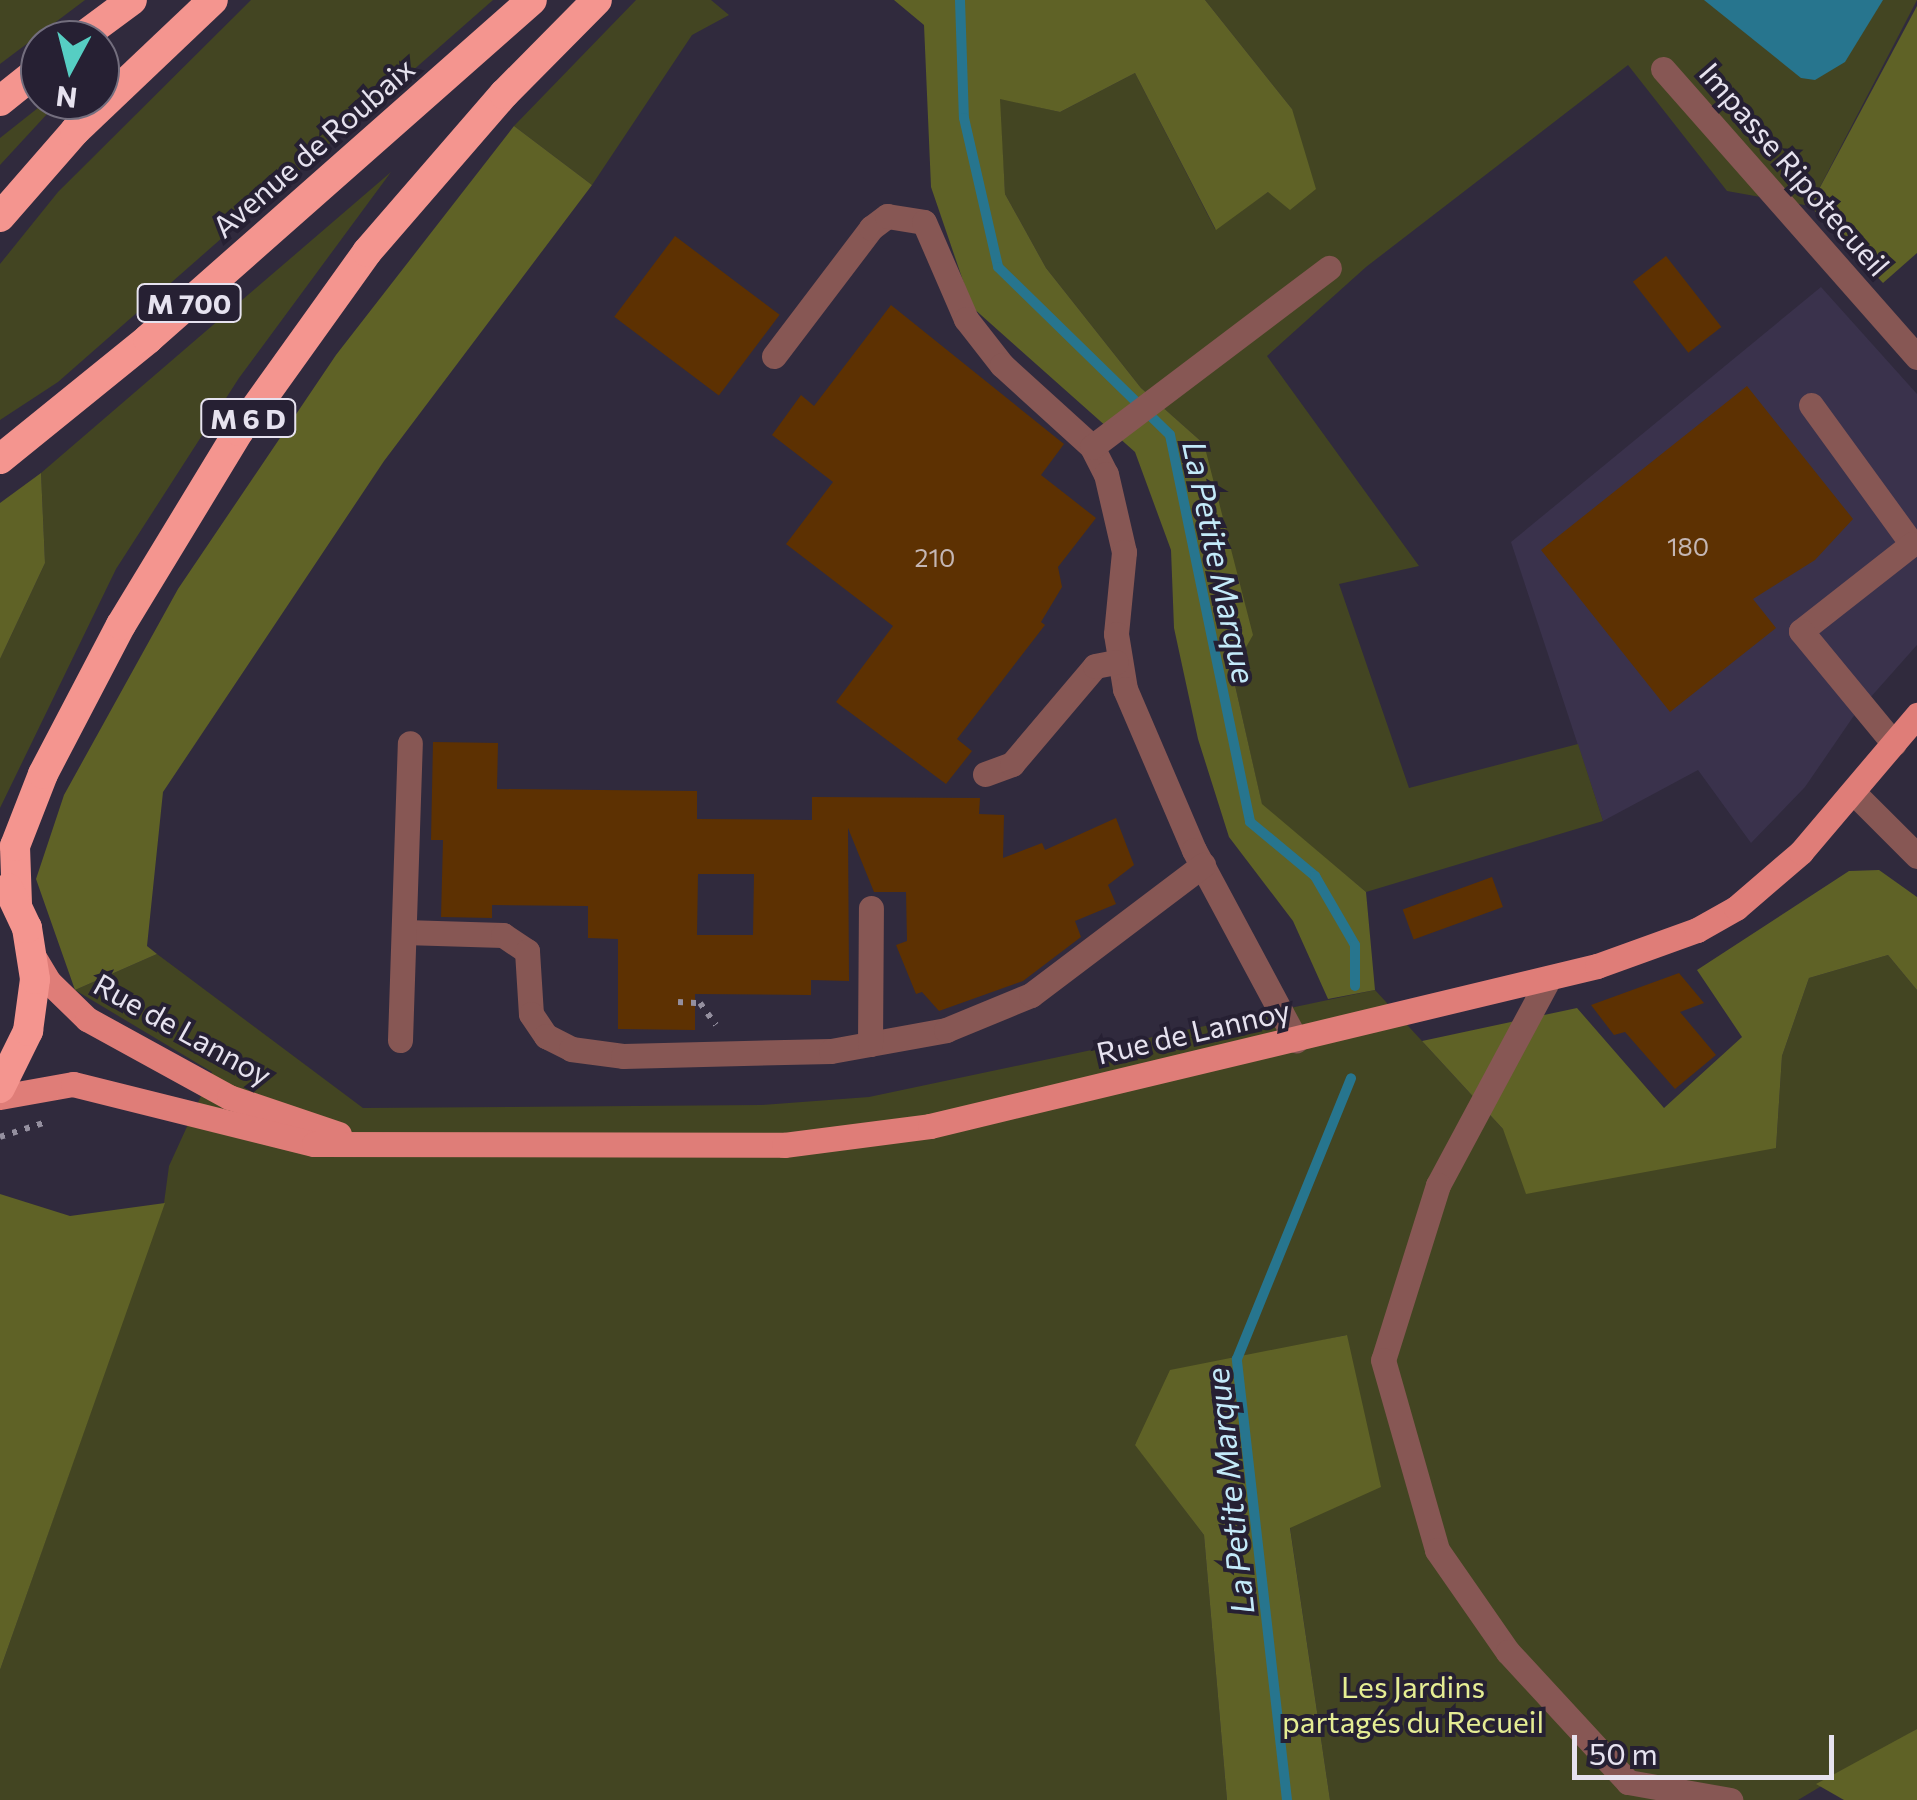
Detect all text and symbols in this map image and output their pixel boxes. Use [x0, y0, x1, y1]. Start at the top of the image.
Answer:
north arrow [20, 20, 120, 120]
street label: Avenue de Roubaix [205, 50, 421, 244]
street label: Impasse Ripotecueil [1693, 55, 1897, 283]
text: N [54, 80, 79, 116]
road number: M 700 [136, 280, 242, 326]
road number: M 6 D [198, 395, 298, 441]
water label: La Petite Marque [1176, 437, 1264, 687]
house number: 180 [1667, 531, 1709, 561]
house number: 210 [915, 542, 955, 572]
street label: Rue de Lannoy [88, 965, 278, 1093]
street label: Rue de Lannoy [1093, 991, 1293, 1071]
water label: La Petite Marque [1197, 1366, 1261, 1616]
park label: Les Jardins partagés du Recueil [1282, 1668, 1544, 1738]
scale bar [1577, 1715, 1840, 1777]
text: 50 m [1589, 1734, 1658, 1771]

